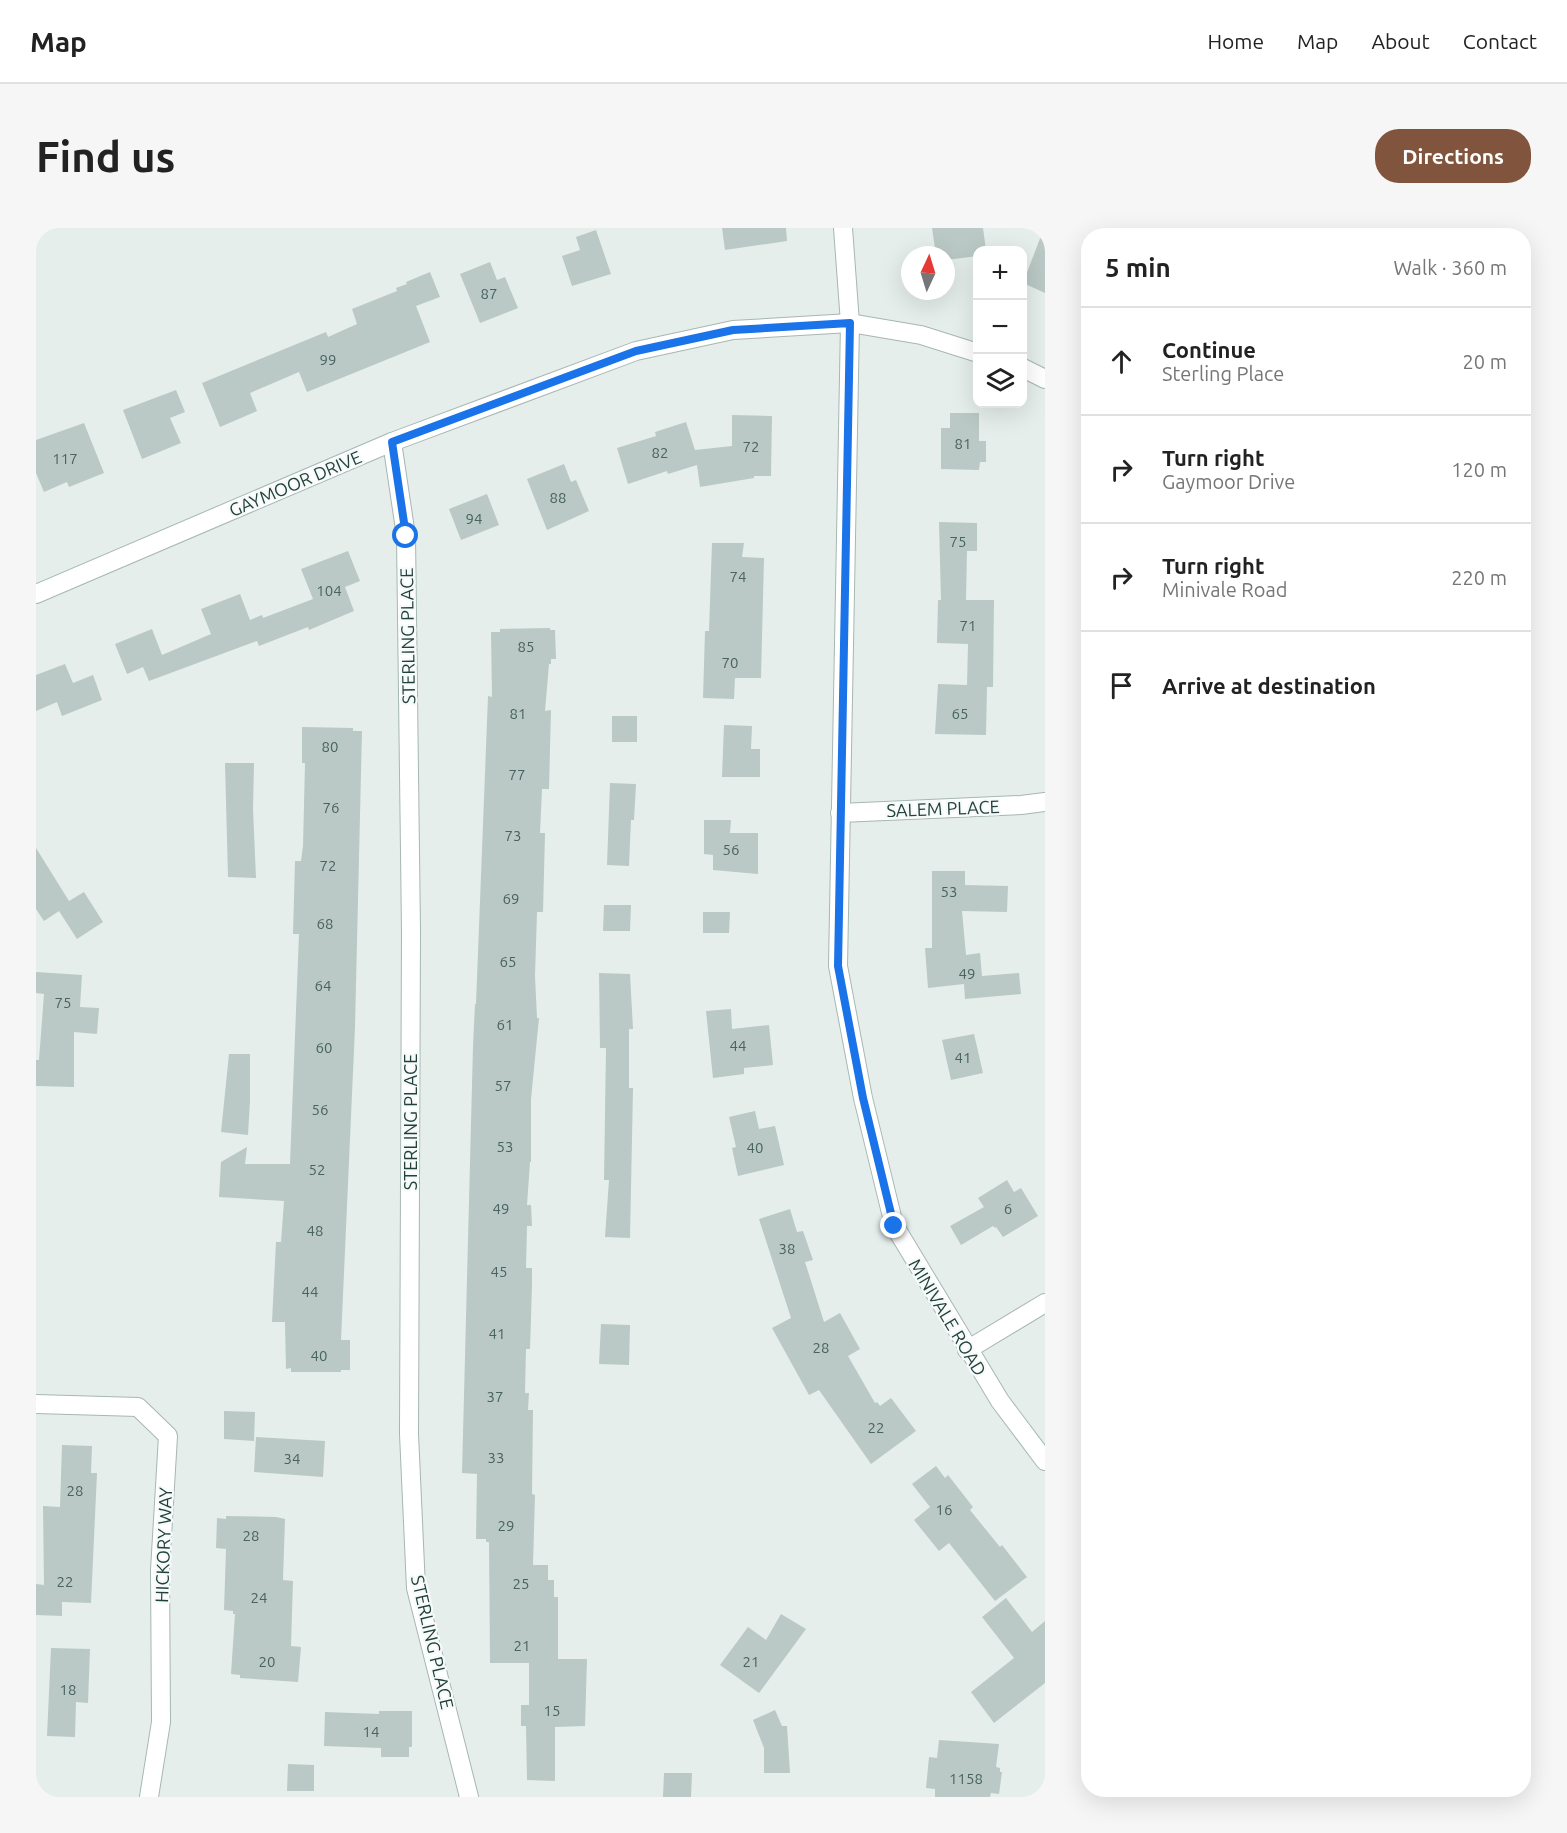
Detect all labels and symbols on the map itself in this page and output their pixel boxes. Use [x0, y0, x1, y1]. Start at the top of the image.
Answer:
north arrow [901, 246, 955, 300]
house number: 87 [481, 285, 497, 302]
house number: 99 [320, 351, 336, 368]
house number: 81 [955, 435, 971, 452]
house number: 72 [743, 438, 759, 455]
house number: 82 [652, 444, 668, 461]
street label: GAYMOOR DRIVE [226, 446, 364, 520]
house number: 117 [52, 450, 78, 467]
house number: 88 [550, 489, 566, 506]
house number: 94 [466, 510, 482, 527]
route start [392, 522, 418, 548]
house number: 75 [950, 533, 966, 550]
street label: STERLING PLACE [396, 568, 418, 704]
house number: 74 [730, 568, 746, 585]
house number: 104 [316, 582, 342, 599]
house number: 71 [960, 617, 976, 634]
house number: 85 [518, 638, 534, 655]
house number: 70 [722, 654, 738, 671]
house number: 81 [510, 705, 526, 722]
house number: 65 [952, 705, 968, 722]
house number: 80 [322, 738, 338, 755]
house number: 77 [509, 766, 525, 783]
street label: SALEM PLACE [886, 796, 1000, 820]
house number: 76 [323, 799, 339, 816]
house number: 73 [505, 827, 521, 844]
house number: 56 [723, 841, 739, 858]
house number: 72 [320, 857, 336, 874]
house number: 53 [941, 883, 957, 900]
house number: 69 [503, 890, 519, 907]
house number: 68 [317, 915, 333, 932]
house number: 65 [500, 953, 516, 970]
house number: 49 [959, 965, 975, 982]
house number: 64 [315, 977, 331, 994]
house number: 75 [55, 994, 71, 1011]
house number: 61 [497, 1016, 513, 1033]
house number: 44 [730, 1037, 746, 1054]
house number: 60 [316, 1039, 332, 1056]
house number: 41 [955, 1049, 971, 1066]
street label: STERLING PLACE [400, 1054, 420, 1190]
house number: 57 [495, 1077, 511, 1094]
house number: 56 [312, 1101, 328, 1118]
house number: 53 [497, 1138, 513, 1155]
house number: 40 [747, 1139, 763, 1156]
house number: 52 [309, 1161, 325, 1178]
house number: 49 [493, 1200, 509, 1217]
house number: 6 [1004, 1200, 1012, 1217]
route end [880, 1212, 906, 1238]
house number: 48 [307, 1222, 323, 1239]
house number: 38 [779, 1240, 795, 1257]
street label: MINIVALE ROAD [905, 1255, 991, 1379]
house number: 45 [491, 1263, 507, 1280]
house number: 44 [302, 1283, 318, 1300]
house number: 41 [489, 1325, 505, 1342]
house number: 28 [813, 1339, 829, 1356]
house number: 40 [311, 1347, 327, 1364]
house number: 37 [487, 1388, 503, 1405]
house number: 22 [868, 1419, 884, 1436]
house number: 33 [488, 1449, 504, 1466]
house number: 34 [284, 1450, 300, 1467]
house number: 28 [67, 1482, 83, 1499]
street label: HICKORY WAY [151, 1486, 175, 1603]
house number: 16 [936, 1501, 952, 1518]
house number: 29 [498, 1517, 514, 1534]
house number: 28 [243, 1527, 259, 1544]
house number: 22 [57, 1573, 73, 1590]
street label: STERLING PLACE [408, 1573, 458, 1711]
house number: 25 [513, 1575, 529, 1592]
house number: 24 [251, 1589, 267, 1606]
house number: 21 [514, 1637, 530, 1654]
house number: 20 [259, 1653, 275, 1670]
house number: 21 [743, 1653, 759, 1670]
house number: 18 [60, 1681, 76, 1698]
house number: 15 [544, 1702, 560, 1719]
house number: 14 [363, 1723, 379, 1740]
house number: 1158 [949, 1770, 983, 1787]

